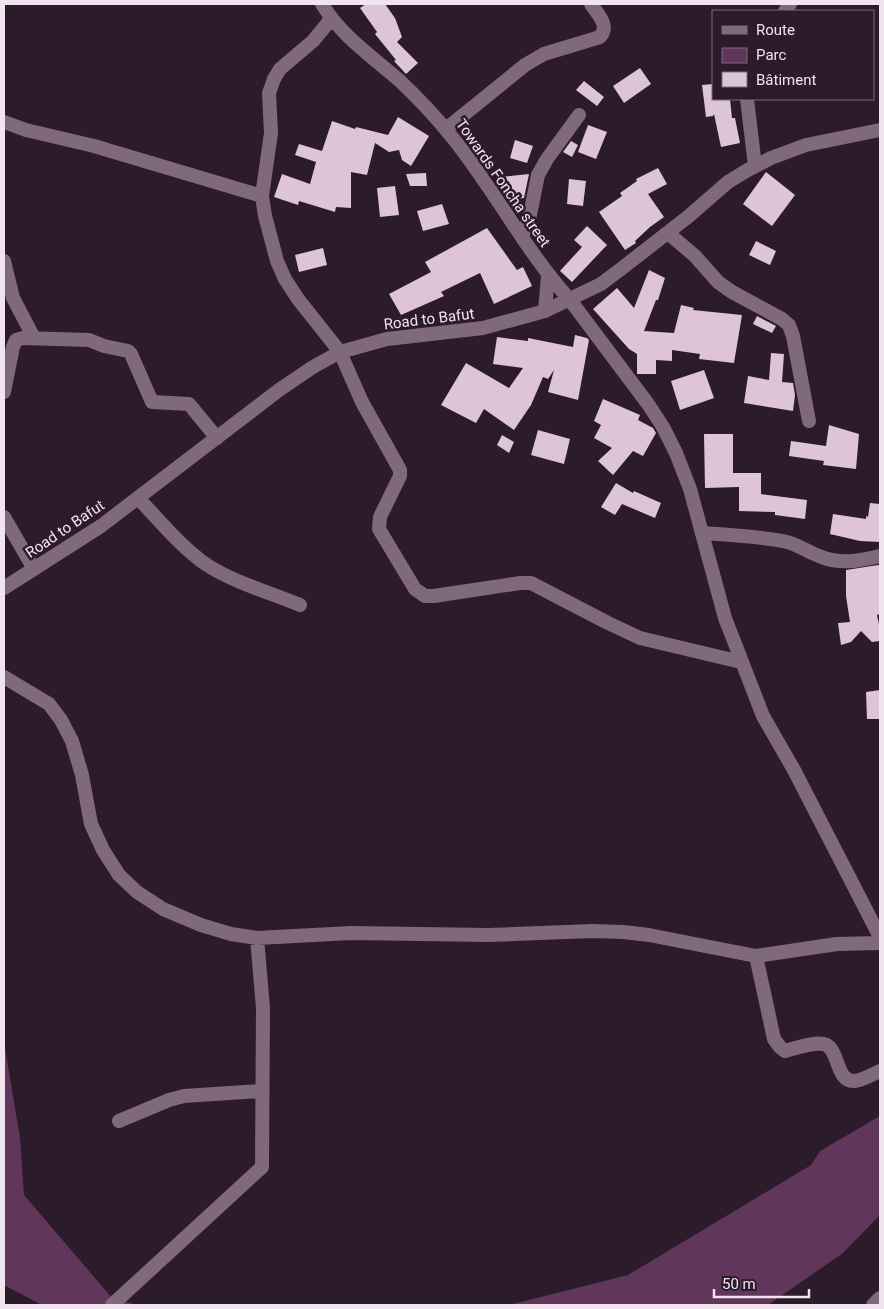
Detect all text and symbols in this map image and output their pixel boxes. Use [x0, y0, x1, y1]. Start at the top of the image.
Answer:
legend [712, 10, 874, 100]
text: Route [756, 21, 795, 39]
text: Parc [756, 46, 786, 64]
text: Bâtiment [756, 71, 816, 89]
street label: Towards Foncha street [452, 115, 554, 251]
street label: Road to Bafut [383, 305, 475, 333]
street label: Road to Bafut [22, 496, 108, 562]
scale bar [714, 1266, 809, 1298]
text: 50 m [722, 1275, 756, 1293]

